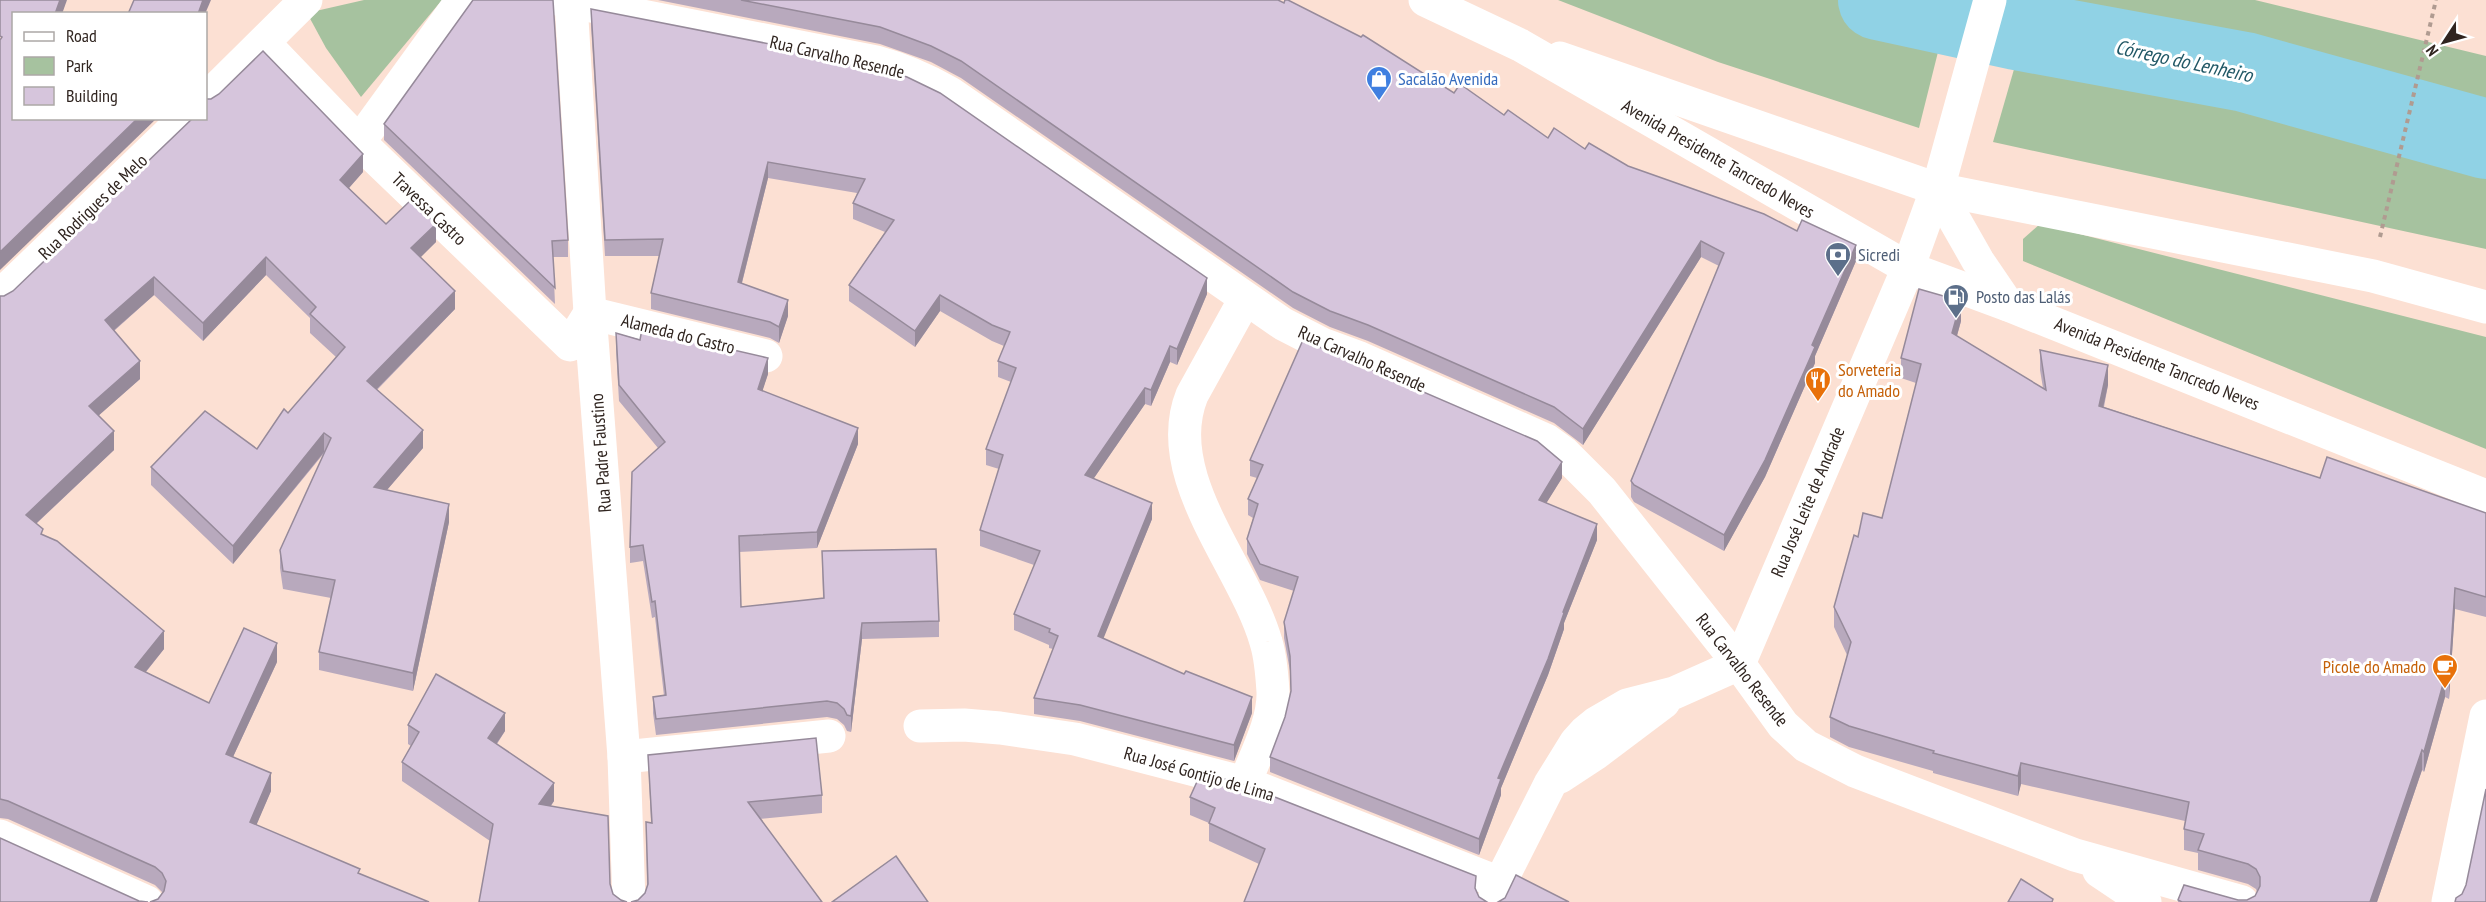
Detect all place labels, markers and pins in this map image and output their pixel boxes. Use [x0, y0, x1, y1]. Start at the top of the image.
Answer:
shop icon: Sacalão Avenida [1364, 64, 1394, 102]
place label: Sacalão Avenida [1398, 67, 1498, 90]
bank icon: Sicredi [1823, 240, 1853, 278]
place label: Sicredi [1858, 243, 1900, 266]
fuel station icon: Posto das Lalás [1941, 282, 1971, 320]
place label: Posto das Lalás [1976, 285, 2071, 308]
place label: Sorveteria do Amado [1838, 358, 1901, 402]
restaurant icon: Sorveteria do Amado [1803, 365, 1833, 403]
cafe icon: Picole do Amado [2430, 652, 2460, 690]
place label: Picole do Amado [2323, 655, 2426, 678]

